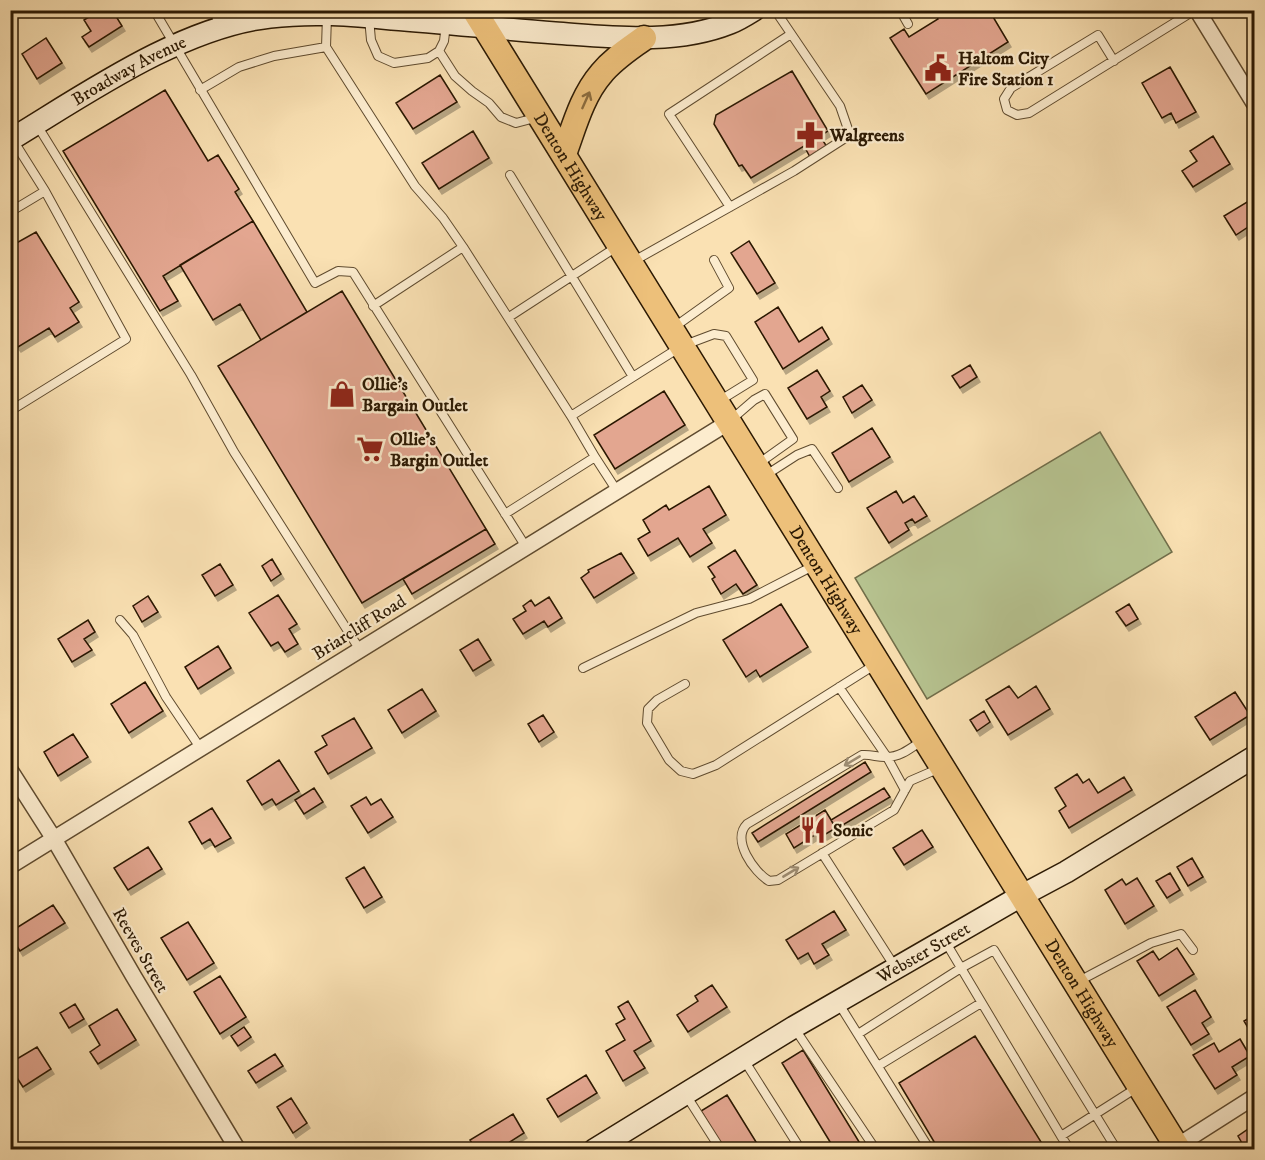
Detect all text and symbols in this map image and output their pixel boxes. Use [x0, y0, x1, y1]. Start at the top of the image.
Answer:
street label: Broadway Avenue [68, 32, 190, 111]
place label: Haltom City Fire Station 1 [958, 48, 1054, 91]
public building icon: Haltom City Fire Station 1 [923, 53, 953, 83]
one-way arrow [580, 91, 592, 109]
street label: Denton Highway [528, 109, 612, 226]
pharmacy icon: Walgreens [795, 120, 825, 150]
place label: Walgreens [829, 125, 904, 147]
place label: Ollie's Bargain Outlet [362, 374, 468, 417]
shop icon: Ollie's Bargain Outlet [327, 379, 357, 409]
place label: Ollie's Bargin Outlet [390, 429, 488, 472]
supermarket icon: Ollie's Bargin Outlet [355, 434, 385, 464]
street label: Denton Highway [784, 522, 868, 639]
street label: Briarcliff Road [309, 590, 410, 665]
one-way arrow [844, 755, 861, 767]
restaurant icon: Sonic [798, 815, 828, 845]
place label: Sonic [833, 820, 873, 842]
one-way arrow [782, 865, 799, 877]
street label: Reeves Street [107, 904, 173, 997]
street label: Webster Street [872, 918, 974, 989]
street label: Denton Highway [1039, 935, 1123, 1052]

